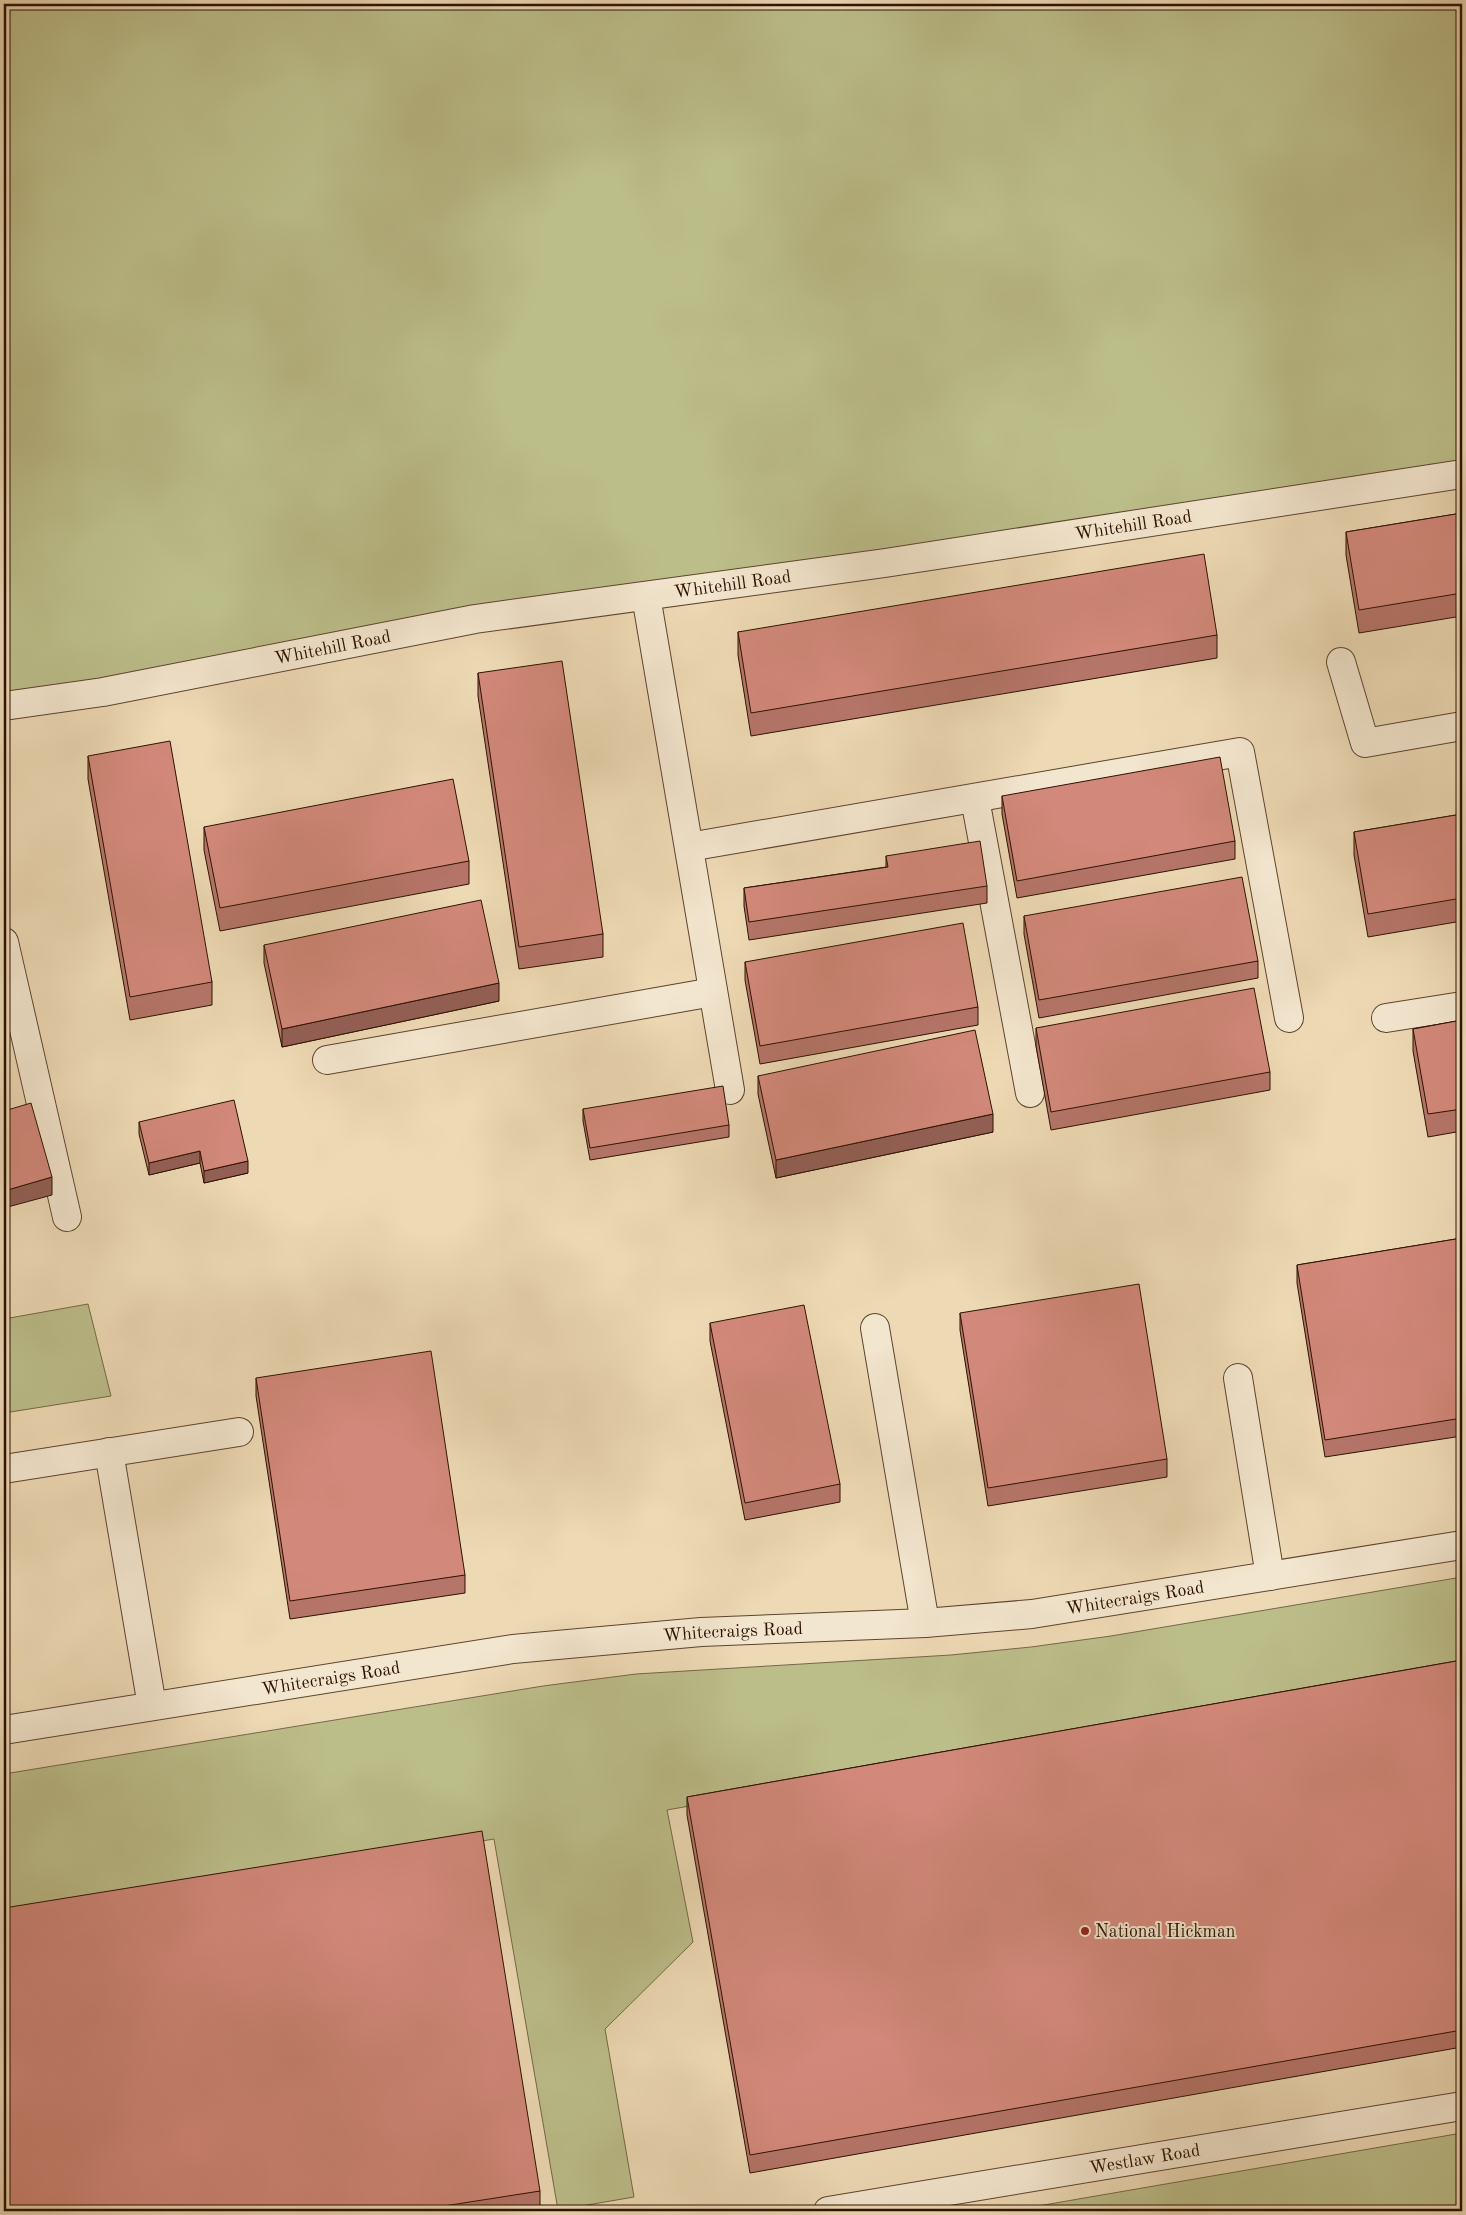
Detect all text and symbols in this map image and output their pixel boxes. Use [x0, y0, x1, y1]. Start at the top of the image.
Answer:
street label: Whitehill Road [1074, 508, 1193, 544]
street label: Whitehill Road [673, 568, 792, 602]
street label: Whitehill Road [273, 628, 393, 668]
street label: Whitecraigs Road [1064, 1578, 1206, 1618]
street label: Whitecraigs Road [662, 1620, 803, 1645]
street label: Whitecraigs Road [260, 1659, 402, 1699]
place label: National Hickman [1095, 1923, 1236, 1941]
marker: National Hickman [1079, 1925, 1091, 1937]
street label: Westlaw Road [1088, 2141, 1202, 2178]

